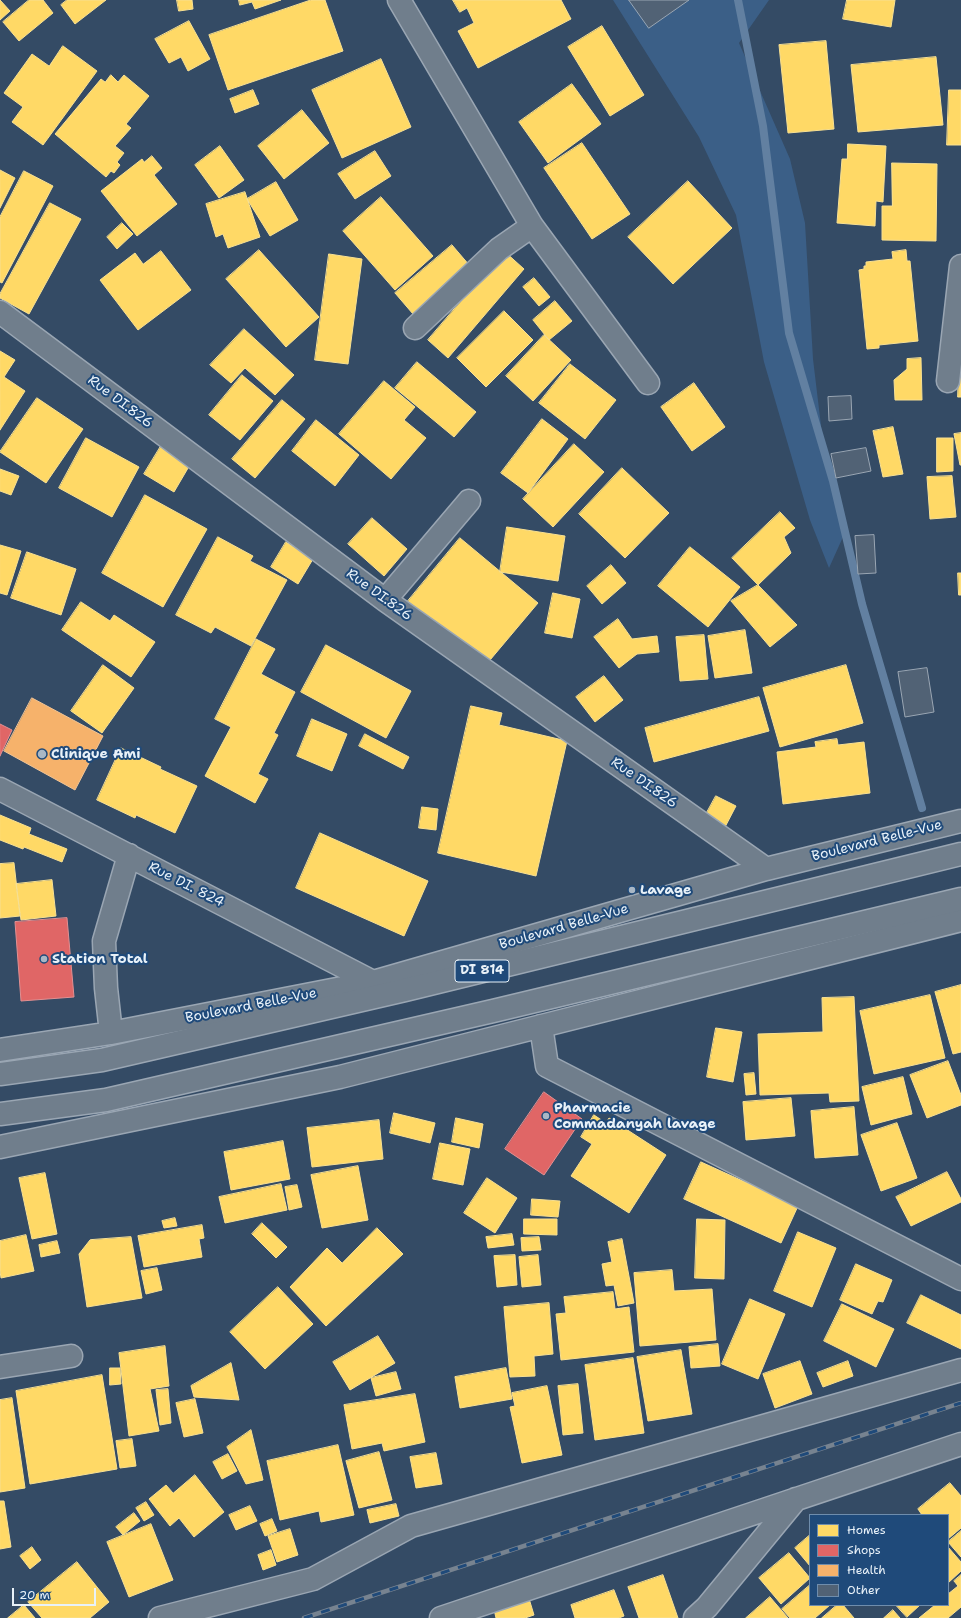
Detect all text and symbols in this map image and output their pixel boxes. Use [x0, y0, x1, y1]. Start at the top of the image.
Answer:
street label: Rue DI.826 [84, 372, 156, 432]
street label: Rue DI.826 [343, 565, 415, 625]
place label: Clinique Ami [51, 746, 140, 762]
marker: Clinique Ami [36, 748, 48, 760]
street label: Rue DI.826 [608, 754, 680, 812]
street label: Boulevard Belle-Vue [810, 817, 944, 865]
street label: Rue DI. 824 [145, 859, 227, 911]
place label: Lavage [640, 882, 691, 898]
marker: Lavage [627, 885, 637, 895]
street label: Boulevard Belle-Vue [498, 901, 630, 953]
place label: Station Total [52, 951, 148, 967]
marker: Station Total [39, 954, 49, 964]
road number: DI 814 [455, 960, 509, 982]
street label: Boulevard Belle-Vue [184, 985, 318, 1027]
place label: Pharmacie Commadanyah lavage [554, 1100, 716, 1132]
marker: Pharmacie Commadanyah lavage [541, 1111, 551, 1121]
legend [809, 1514, 949, 1606]
text: Homes [847, 1522, 886, 1538]
text: Shops [847, 1542, 881, 1558]
text: Health [847, 1562, 886, 1578]
scale bar [14, 1580, 98, 1606]
text: Other [847, 1582, 880, 1598]
text: 20 m [19, 1587, 50, 1603]

